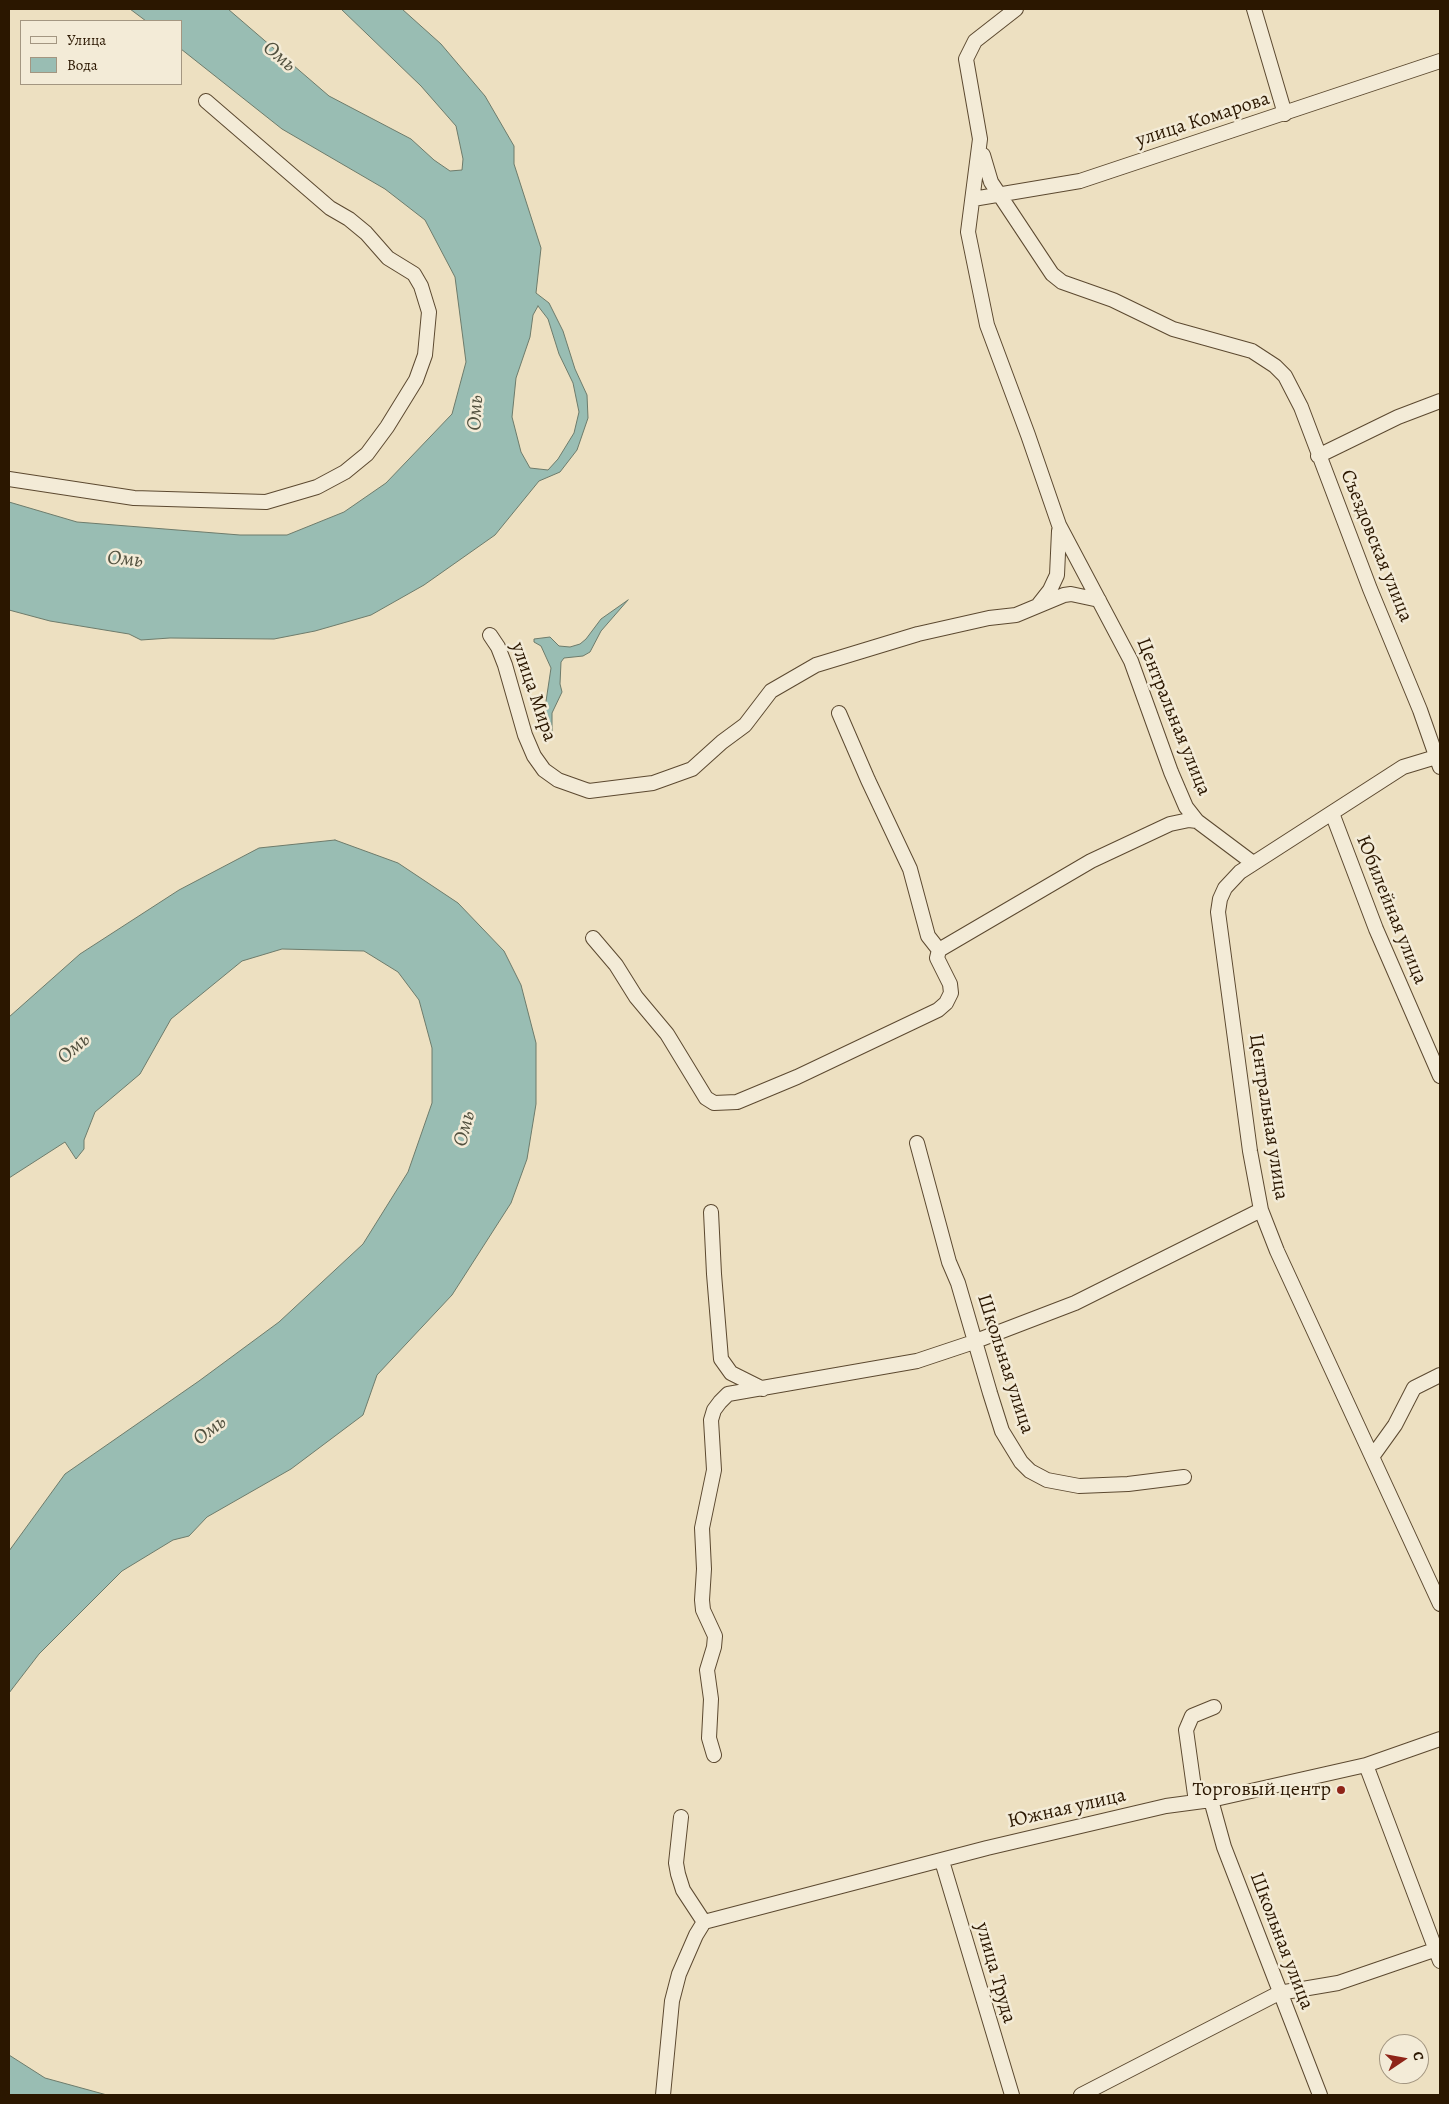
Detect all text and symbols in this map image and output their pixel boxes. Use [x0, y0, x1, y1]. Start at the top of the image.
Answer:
legend [20, 20, 182, 85]
text: Улица [67, 30, 106, 50]
water label: Омь [257, 36, 301, 78]
text: Вода [67, 55, 98, 75]
street label: улица Комарова [1133, 87, 1273, 153]
water label: Омь [462, 395, 490, 431]
street label: Съездовская улица [1335, 466, 1417, 626]
water label: Омь [106, 546, 144, 574]
street label: Центральная улица [1130, 635, 1216, 799]
street label: улица Мира [505, 639, 561, 745]
street label: Юбилейная улица [1350, 832, 1432, 988]
water label: Омь [52, 1028, 96, 1070]
street label: Центральная улица [1243, 1032, 1293, 1202]
water label: Омь [448, 1109, 482, 1149]
street label: Школьная улица [971, 1291, 1039, 1437]
water label: Омь [188, 1410, 232, 1452]
place label: Торговый центр [1192, 1778, 1331, 1802]
street label: Южная улица [1006, 1784, 1128, 1834]
marker: Торговый центр [1335, 1784, 1347, 1796]
street label: Школьная улица [1244, 1869, 1318, 2013]
street label: улица Труда [969, 1920, 1021, 2026]
north arrow [1379, 2034, 1429, 2084]
text: С [1408, 2050, 1428, 2062]

